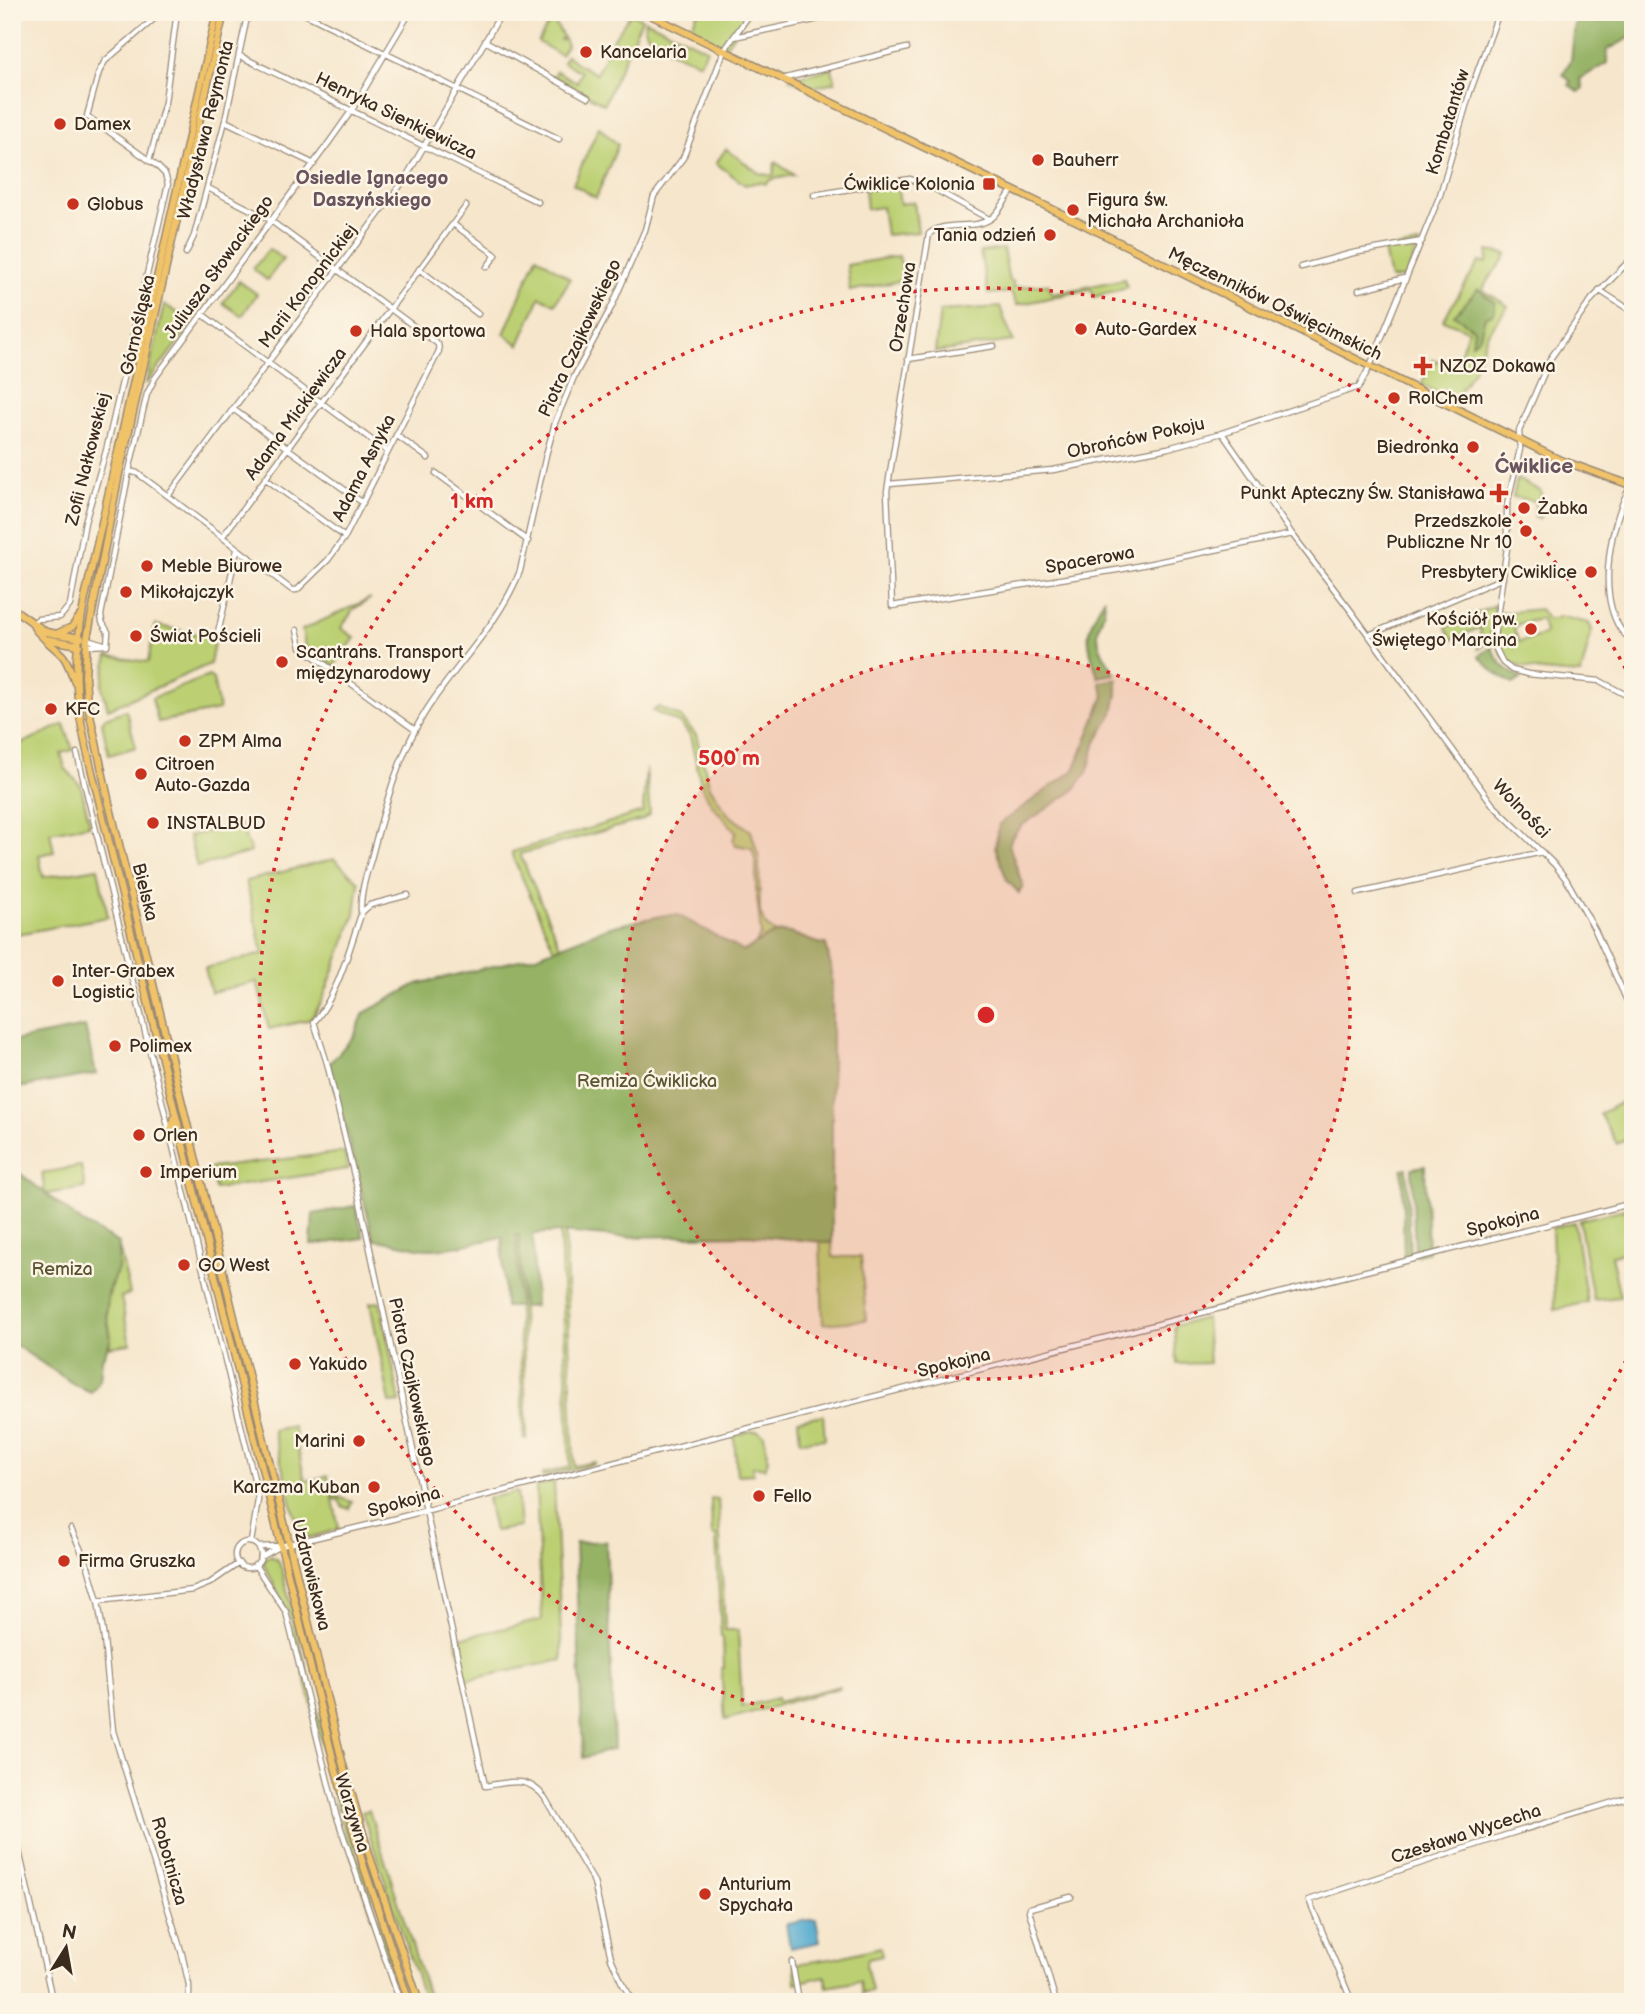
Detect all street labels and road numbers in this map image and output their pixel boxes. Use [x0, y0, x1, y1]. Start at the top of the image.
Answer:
street label: Władysława Reymonta [174, 38, 238, 222]
street label: Kombatantów [1422, 67, 1474, 177]
street label: Henryka Sienkiewicza [312, 68, 480, 164]
street label: Juliusza Słowackiego [160, 191, 278, 343]
street label: Marii Konopnickiej [255, 220, 361, 352]
street label: Męczenników Oświęcimskich [1164, 243, 1386, 365]
street label: Piotra Czajkowskiego [534, 256, 626, 420]
street label: Orzechowa [885, 260, 921, 354]
street label: Górnośląska [116, 273, 160, 377]
street label: Adama Mickiewicza [241, 344, 351, 484]
street label: Zofii Nałkowskiej [61, 391, 115, 528]
street label: Adama Asnyka [328, 411, 400, 525]
street label: Obrońców Pokoju [1065, 413, 1207, 463]
street label: Spacerowa [1044, 542, 1136, 578]
street label: Wolności [1488, 775, 1554, 843]
street label: Bielska [128, 861, 162, 923]
street label: Spokojna [1464, 1203, 1542, 1241]
street label: Piotra Czajkowskiego [384, 1296, 440, 1468]
street label: Spokojna [915, 1344, 993, 1382]
street label: Spokojna [365, 1482, 443, 1522]
street label: Uzdrowiskowa [287, 1517, 335, 1633]
street label: Warzywna [330, 1771, 374, 1855]
street label: Czesława Wycecha [1388, 1800, 1544, 1868]
street label: Robotnicza [146, 1814, 192, 1908]

